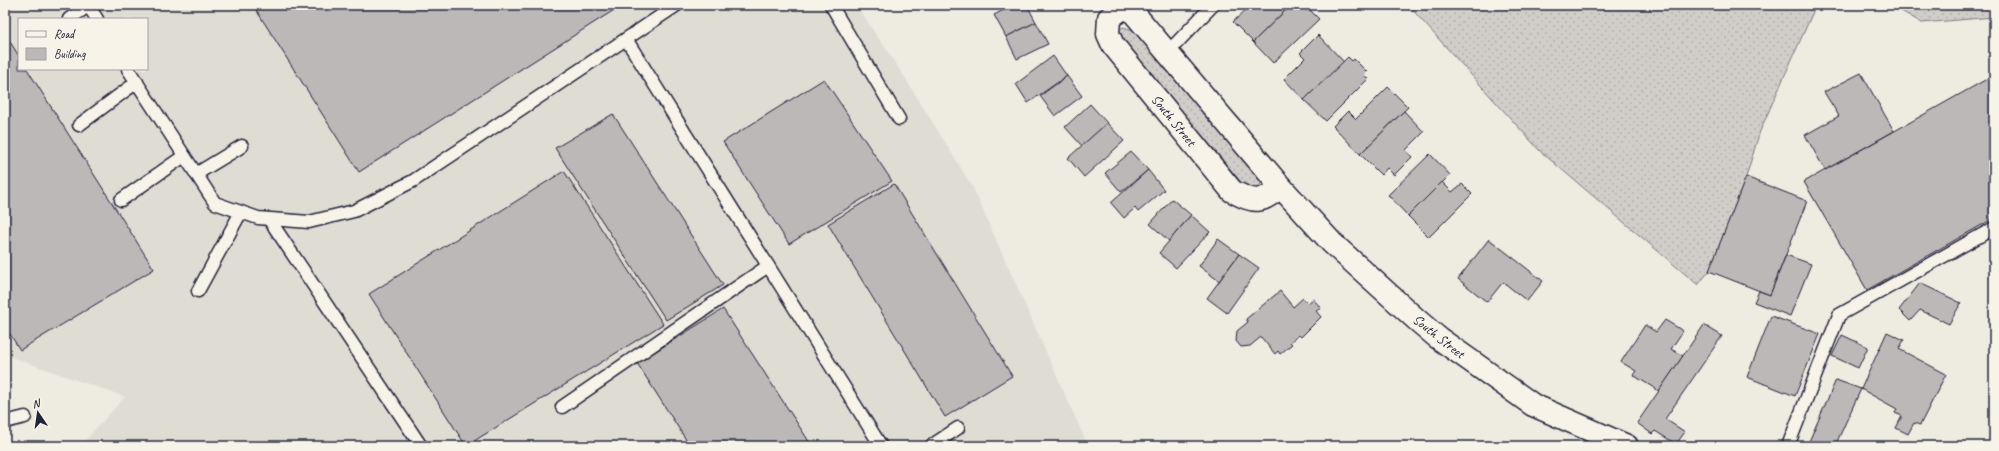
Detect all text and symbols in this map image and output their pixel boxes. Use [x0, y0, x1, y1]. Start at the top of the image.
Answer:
legend [18, 18, 148, 70]
text: Road [54, 26, 76, 42]
text: Building [54, 46, 86, 62]
street label: South Street [1148, 91, 1200, 151]
street label: South Street [1409, 311, 1469, 363]
north arrow [18, 393, 58, 433]
text: N [31, 395, 43, 411]

